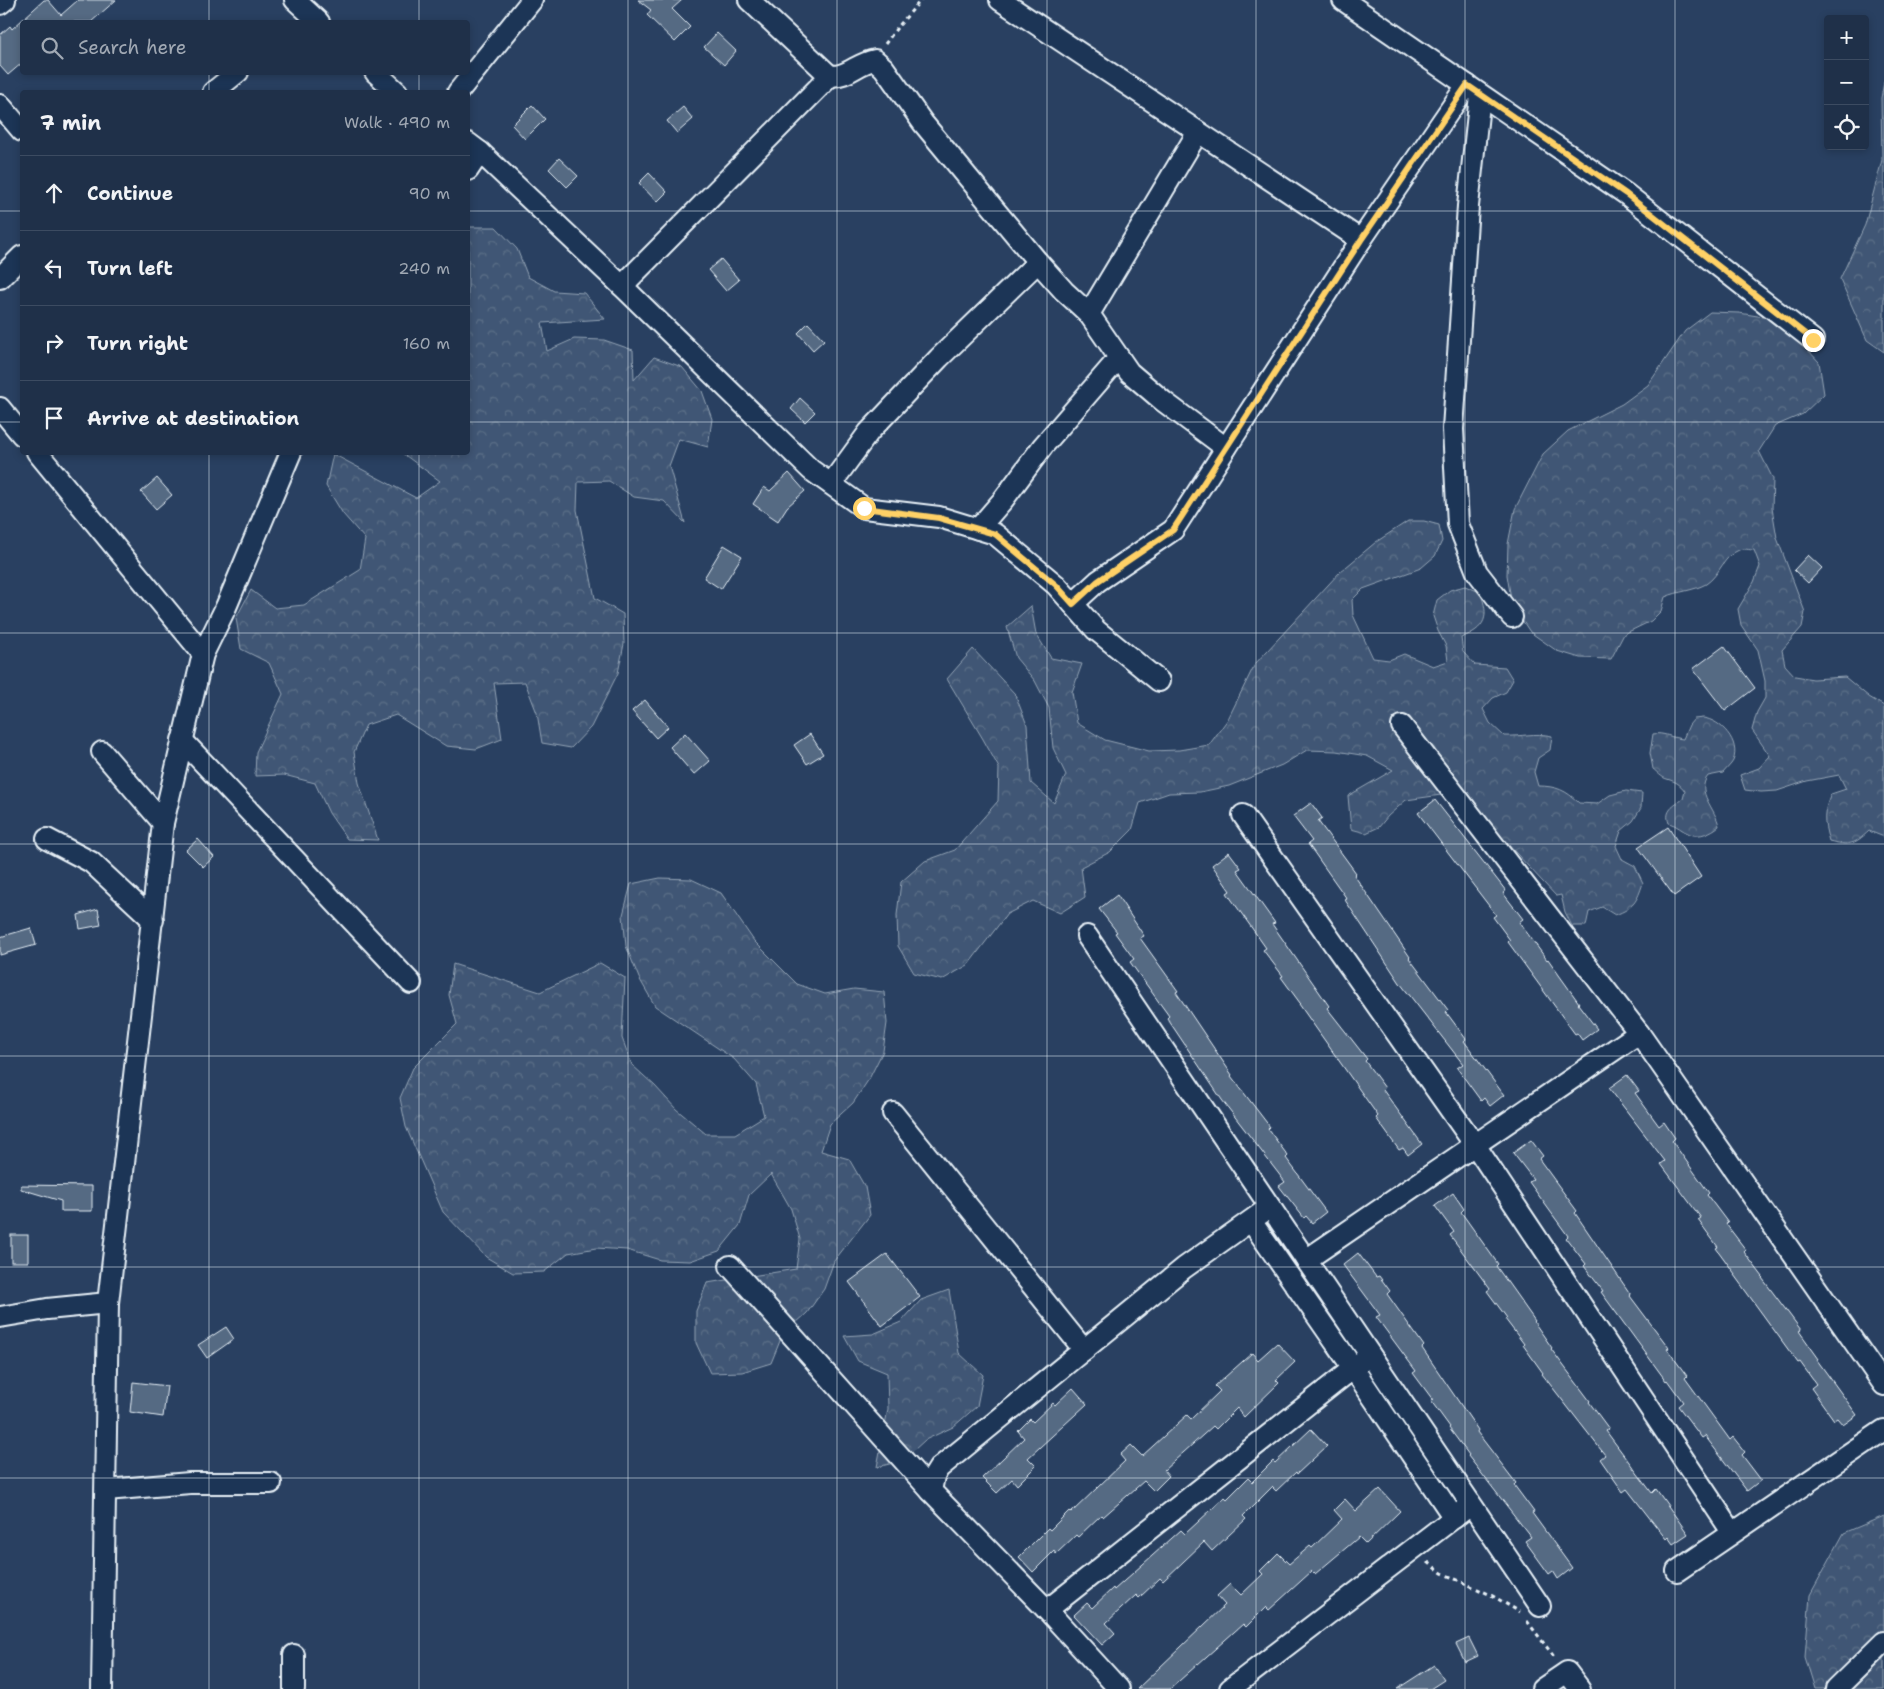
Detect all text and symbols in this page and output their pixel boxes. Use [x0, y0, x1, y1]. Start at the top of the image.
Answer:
map controls [1824, 15, 1869, 150]
button: + [1824, 15, 1869, 60]
search box [20, 20, 470, 75]
icon: search [38, 34, 66, 62]
text: Search here [78, 35, 187, 60]
button: − [1824, 60, 1869, 105]
button: locate [1824, 105, 1869, 150]
text: 7 min [40, 109, 101, 137]
text: Walk · 490 m [344, 112, 450, 133]
icon: ahead [40, 179, 68, 207]
text: Continue [87, 181, 173, 206]
text: 90 m [409, 183, 450, 204]
icon: left [40, 254, 68, 282]
text: Turn left [87, 256, 173, 281]
text: 240 m [398, 258, 450, 279]
icon: right [40, 329, 68, 357]
route end [1802, 329, 1825, 352]
text: Turn right [87, 331, 188, 356]
text: 160 m [403, 333, 450, 354]
icon: arrive [40, 404, 68, 432]
text: Arrive at destination [87, 406, 299, 431]
route start [853, 497, 876, 520]

